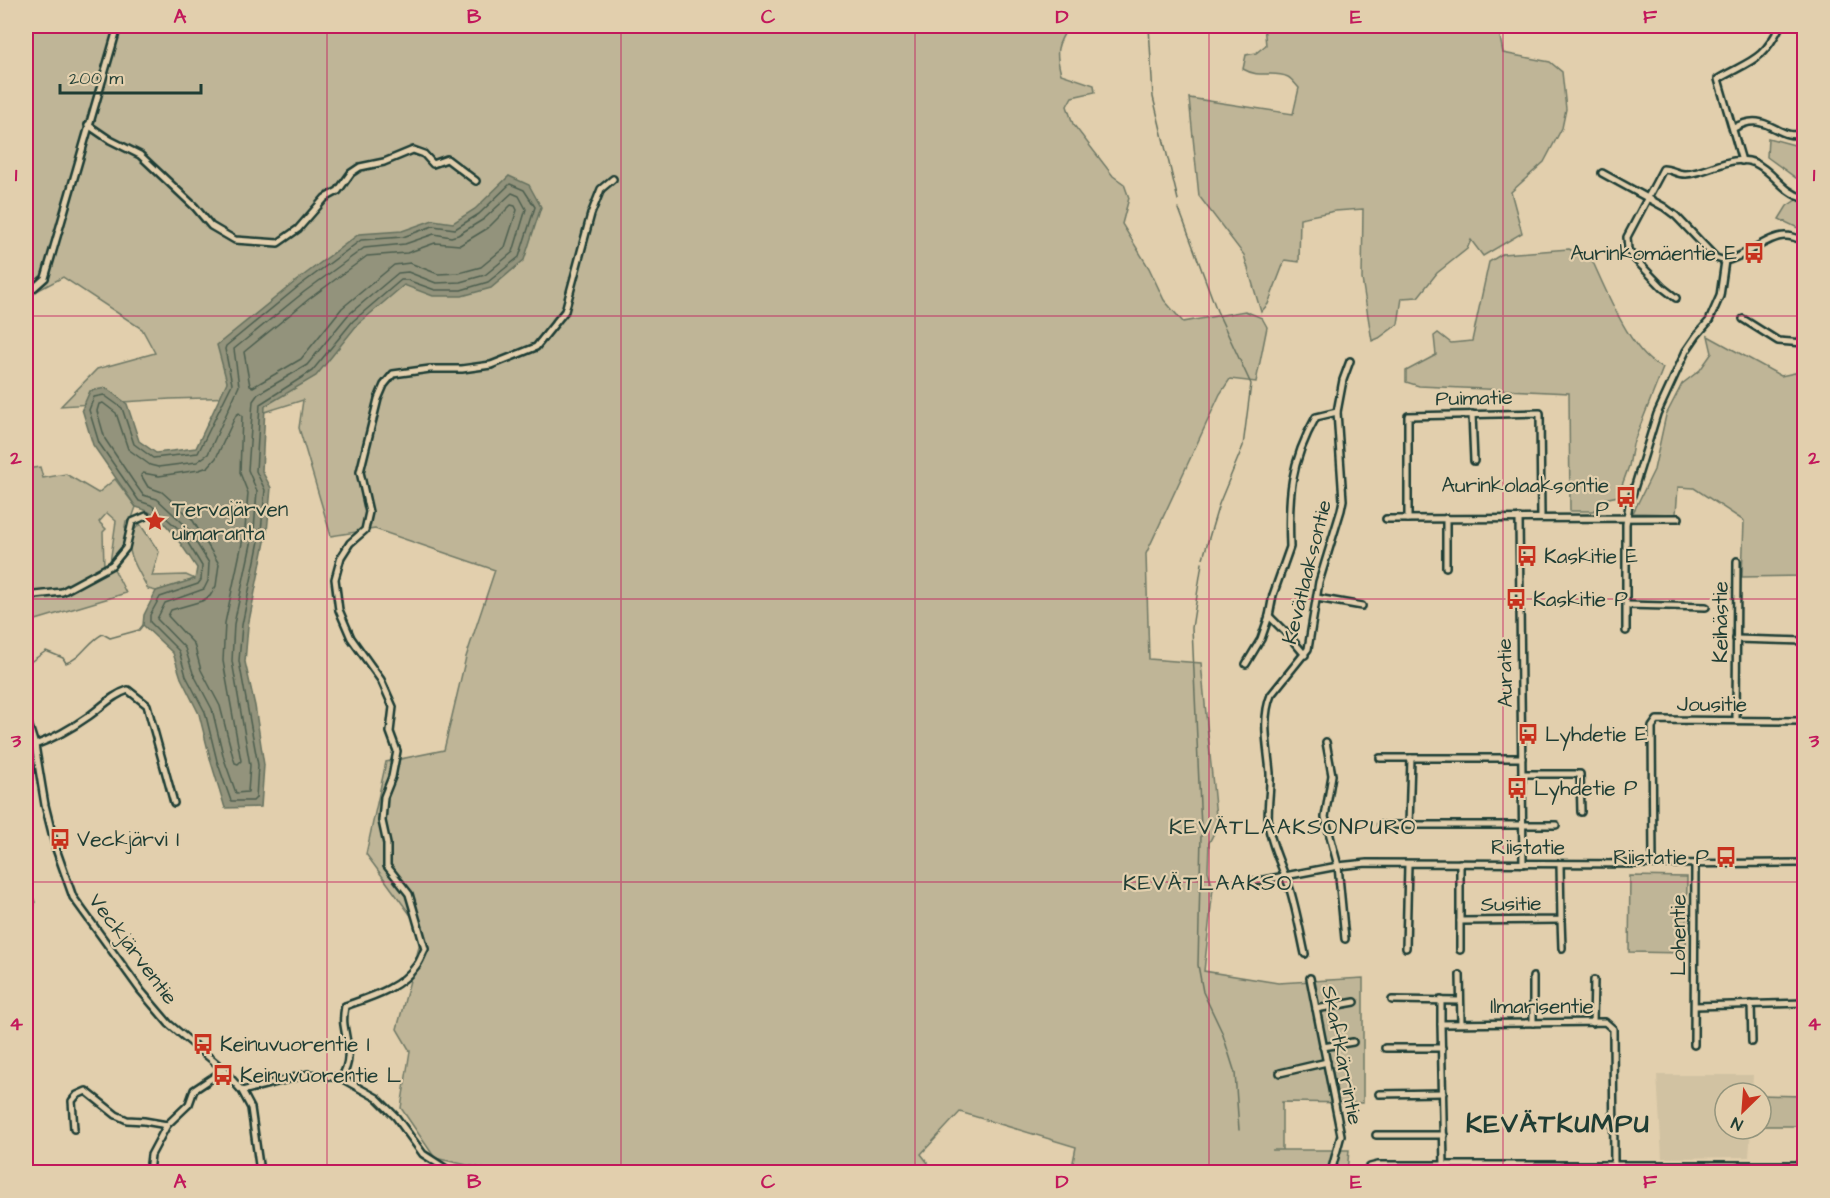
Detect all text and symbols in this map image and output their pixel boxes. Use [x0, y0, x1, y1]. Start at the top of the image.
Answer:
text: A [174, 3, 187, 31]
text: B [467, 3, 482, 31]
text: C [761, 3, 776, 31]
text: D [1056, 3, 1069, 31]
text: E [1350, 3, 1362, 31]
text: F [1643, 3, 1658, 31]
scale bar [60, 57, 201, 95]
text: 200 m [69, 66, 123, 91]
text: 1 [15, 161, 18, 189]
text: 1 [1813, 161, 1816, 189]
place label: Aurinkomäentie E [1570, 239, 1738, 268]
bus stop icon: Aurinkomäentie E [1742, 241, 1766, 265]
street label: Puimatie [1435, 383, 1513, 413]
text: 2 [9, 444, 22, 472]
text: 2 [1807, 444, 1820, 472]
place label: Aurinkolaaksontie P [1441, 471, 1610, 524]
bus stop icon: Aurinkolaaksontie P [1614, 485, 1638, 509]
place label: Tervajärven uimaranta [172, 495, 288, 548]
street label: Kevätlaaksontie [1275, 497, 1339, 647]
place icon: Tervajärven uimaranta [143, 509, 167, 533]
place label: Kaskitie E [1544, 542, 1638, 571]
bus stop icon: Kaskitie E [1515, 544, 1539, 568]
street label: Keihästie [1706, 581, 1735, 663]
place label: Kaskitie P [1533, 585, 1628, 614]
bus stop icon: Kaskitie P [1504, 587, 1528, 611]
street label: Auratie [1490, 638, 1520, 708]
street label: Jousitie [1677, 690, 1747, 719]
place label: Lyhdetie E [1545, 720, 1648, 751]
bus stop icon: Lyhdetie E [1516, 722, 1540, 746]
text: 3 [10, 727, 22, 755]
text: 3 [1808, 727, 1820, 755]
place label: Lyhdetie P [1534, 774, 1638, 805]
bus stop icon: Lyhdetie P [1505, 776, 1529, 800]
district label: KEVÄTLAAKSONPURO [1169, 812, 1417, 843]
place label: Veckjärvi I [77, 825, 179, 854]
bus stop icon: Veckjärvi I [48, 827, 72, 851]
street label: Riistatie [1491, 833, 1565, 862]
place label: Riistatie P [1613, 843, 1710, 872]
bus stop icon: Riistatie P [1714, 845, 1738, 869]
district label: KEVÄTLAAKSO [1123, 868, 1293, 899]
street label: Veckjärventie [82, 887, 184, 1011]
street label: Susitie [1480, 889, 1542, 919]
street label: Lohentie [1664, 894, 1693, 976]
street label: Skaftkärrintie [1314, 983, 1370, 1127]
street label: Ilmarisentie [1490, 992, 1594, 1021]
text: 4 [9, 1010, 23, 1038]
text: 4 [1807, 1010, 1821, 1038]
place label: Keinuvuorentie I [220, 1030, 370, 1059]
bus stop icon: Keinuvuorentie I [191, 1032, 215, 1056]
place label: Keinuvuorentie L [240, 1061, 402, 1090]
bus stop icon: Keinuvuorentie L [211, 1063, 235, 1087]
north arrow [1713, 1081, 1773, 1141]
district label: KEVÄTKUMPU [1466, 1105, 1650, 1143]
text: N [1728, 1112, 1746, 1136]
text: A [174, 1168, 187, 1196]
text: B [467, 1168, 482, 1196]
text: C [761, 1168, 776, 1196]
text: D [1056, 1168, 1069, 1196]
text: E [1350, 1168, 1362, 1196]
text: F [1643, 1168, 1658, 1196]

